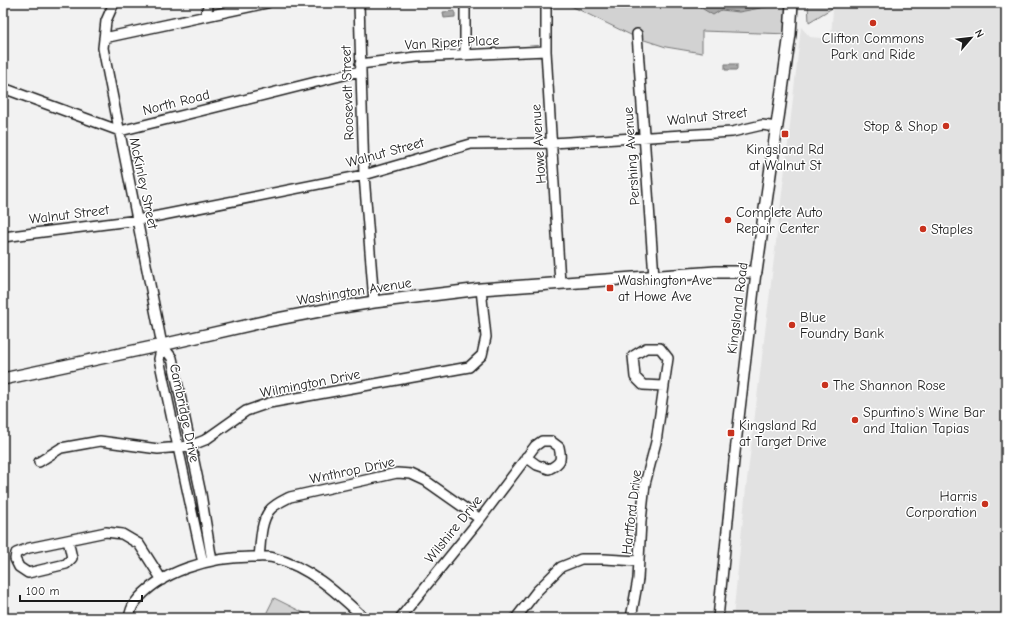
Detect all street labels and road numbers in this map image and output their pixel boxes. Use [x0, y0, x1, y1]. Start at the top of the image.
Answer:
street label: Van Riper Place [404, 32, 500, 53]
street label: Roosevelt Street [337, 44, 358, 141]
street label: North Road [141, 86, 211, 119]
street label: Howe Avenue [527, 104, 550, 184]
street label: Walnut Street [666, 104, 749, 129]
street label: Pershing Avenue [620, 106, 643, 206]
street label: Walnut Street [344, 134, 427, 171]
street label: McKinley Street [125, 136, 162, 231]
street label: Walnut Street [28, 201, 111, 228]
street label: Kingsland Road [723, 261, 752, 355]
street label: Washington Avenue [295, 274, 413, 309]
street label: Cambridge Drive [166, 362, 203, 464]
street label: Wilmington Drive [258, 365, 362, 402]
street label: Wnthrop Drive [308, 453, 396, 488]
street label: Hartford Drive [618, 469, 645, 555]
street label: Wilshire Drive [421, 492, 486, 567]

